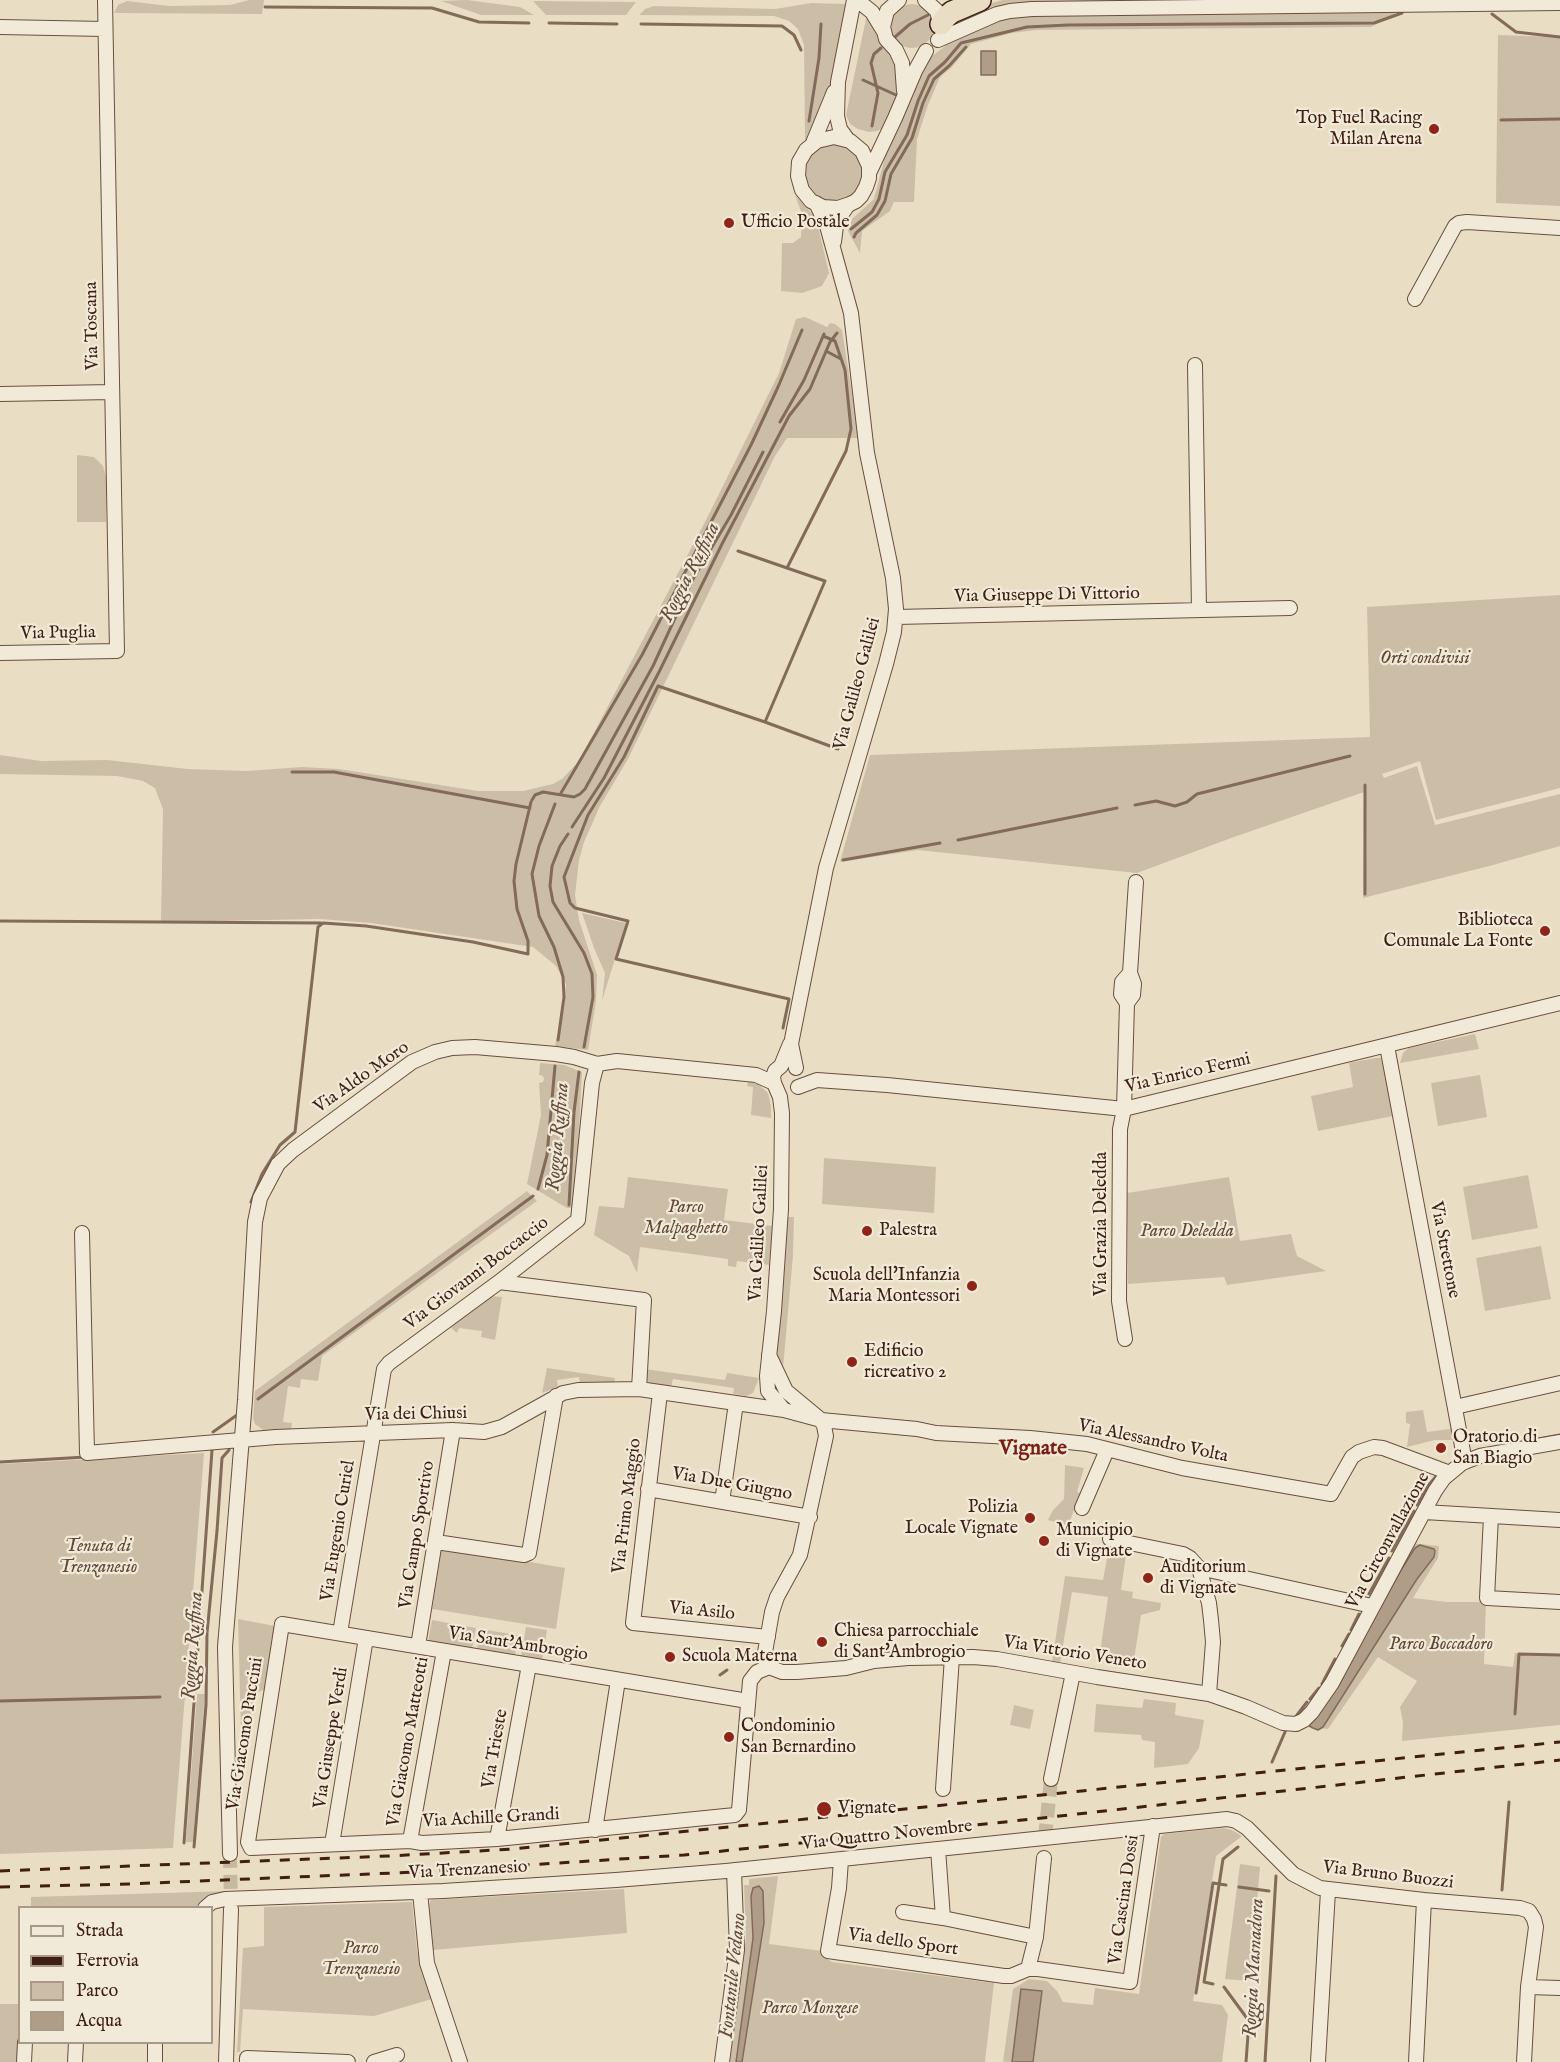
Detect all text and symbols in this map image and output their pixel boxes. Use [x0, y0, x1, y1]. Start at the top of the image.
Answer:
place label: Top Fuel Racing Milan Arena [1296, 108, 1422, 150]
marker: Top Fuel Racing Milan Arena [1427, 122, 1441, 136]
place label: Ufficio Postale [741, 212, 850, 234]
marker: Ufficio Postale [722, 216, 736, 230]
street label: Via Toscana [81, 281, 105, 371]
water label: Roggia Ruffina [656, 519, 726, 627]
street label: Via Giuseppe Di Vittorio [954, 584, 1140, 608]
street label: Via Galileo Galilei [830, 615, 886, 753]
street label: Via Puglia [20, 623, 96, 645]
park label: Orti condivisi [1380, 648, 1470, 670]
place label: Biblioteca Comunale La Fonte [1384, 910, 1533, 952]
marker: Biblioteca Comunale La Fonte [1538, 924, 1552, 938]
street label: Via Aldo Moro [310, 1037, 414, 1119]
street label: Via Enrico Fermi [1123, 1049, 1253, 1099]
water label: Roggia Ruffina [542, 1082, 576, 1192]
street label: Via Grazia Deledda [1091, 1152, 1113, 1296]
street label: Via Galileo Galilei [746, 1164, 774, 1302]
park label: Parco Malpaghetto [644, 1197, 728, 1240]
street label: Via Strettone [1424, 1200, 1464, 1300]
street label: Via Giovanni Boccaccio [401, 1213, 553, 1335]
place label: Palestra [879, 1220, 937, 1242]
park label: Parco Deledda [1140, 1221, 1234, 1243]
marker: Palestra [860, 1224, 874, 1238]
place label: Scuola dell'Infanzia Maria Montessori [813, 1265, 960, 1308]
marker: Scuola dell'Infanzia Maria Montessori [965, 1279, 979, 1293]
place label: Edificio ricreativo 2 [864, 1341, 947, 1384]
marker: Edificio ricreativo 2 [845, 1355, 859, 1369]
street label: Via dei Chiusi [365, 1403, 467, 1427]
street label: Via Alessandro Volta [1076, 1416, 1230, 1468]
place label: Oratorio di San Biagio [1453, 1427, 1537, 1470]
street label: Via Primo Maggio [609, 1437, 647, 1575]
district label: Vignate [999, 1437, 1067, 1463]
marker: Oratorio di San Biagio [1434, 1441, 1448, 1455]
street label: Via Eugenio Curiel [317, 1459, 361, 1603]
street label: Via Campo Sportivo [396, 1459, 440, 1611]
street label: Via Due Giugno [670, 1464, 794, 1506]
street label: Via Circonvallazione [1342, 1469, 1436, 1613]
place label: Polizia Locale Vignate [905, 1497, 1018, 1540]
marker: Polizia Locale Vignate [1023, 1511, 1037, 1525]
place label: Municipio di Vignate [1056, 1520, 1133, 1562]
marker: Municipio di Vignate [1037, 1534, 1051, 1548]
park label: Tenuta di Trenzanesio [59, 1536, 137, 1578]
place label: Auditorium di Vignate [1160, 1557, 1246, 1600]
marker: Auditorium di Vignate [1141, 1571, 1155, 1585]
water label: Roggia Ruffina [178, 1591, 210, 1701]
street label: Via Asilo [668, 1598, 736, 1626]
place label: Chiesa parrocchiale di Sant'Ambrogio [834, 1621, 979, 1664]
street label: Via Sant'Ambrogio [447, 1623, 589, 1667]
street label: Via Vittorio Veneto [1002, 1632, 1148, 1676]
park label: Parco Boccadoro [1389, 1634, 1493, 1656]
marker: Chiesa parrocchiale di Sant'Ambrogio [815, 1635, 829, 1649]
place label: Scuola Materna [682, 1646, 798, 1668]
marker: Scuola Materna [663, 1650, 677, 1664]
street label: Via Giacomo Matteotti [383, 1655, 435, 1829]
street label: Via Giacomo Puccini [223, 1656, 269, 1812]
street label: Via Giuseppe Verdi [310, 1666, 354, 1810]
street label: Via Trieste [478, 1708, 514, 1790]
place label: Condominio San Bernardino [741, 1716, 856, 1758]
marker: Condominio San Bernardino [722, 1730, 736, 1744]
place label: Vignate [838, 1798, 896, 1820]
marker: Vignate [815, 1800, 833, 1818]
street label: Via Achille Grandi [422, 1805, 560, 1833]
street label: Via Quattro Novembre [800, 1816, 974, 1856]
street label: Via Cascina Dossi [1105, 1834, 1145, 1966]
street label: Via Trenzanesio [408, 1857, 528, 1885]
street label: Via Bruno Buozzi [1321, 1857, 1455, 1895]
water label: Roggia Masnadora [1239, 1898, 1271, 2038]
legend [18, 1906, 213, 2044]
water label: Fontanile Vedano [715, 1912, 753, 2040]
text: Strada [76, 1920, 123, 1943]
street label: Via dello Sport [847, 1925, 959, 1961]
park label: Parco Trenzanesio [322, 1938, 400, 1980]
text: Ferrovia [76, 1950, 139, 1973]
text: Parco [76, 1980, 118, 2003]
park label: Parco Monzese [762, 1998, 858, 2020]
text: Acqua [76, 2010, 122, 2033]

